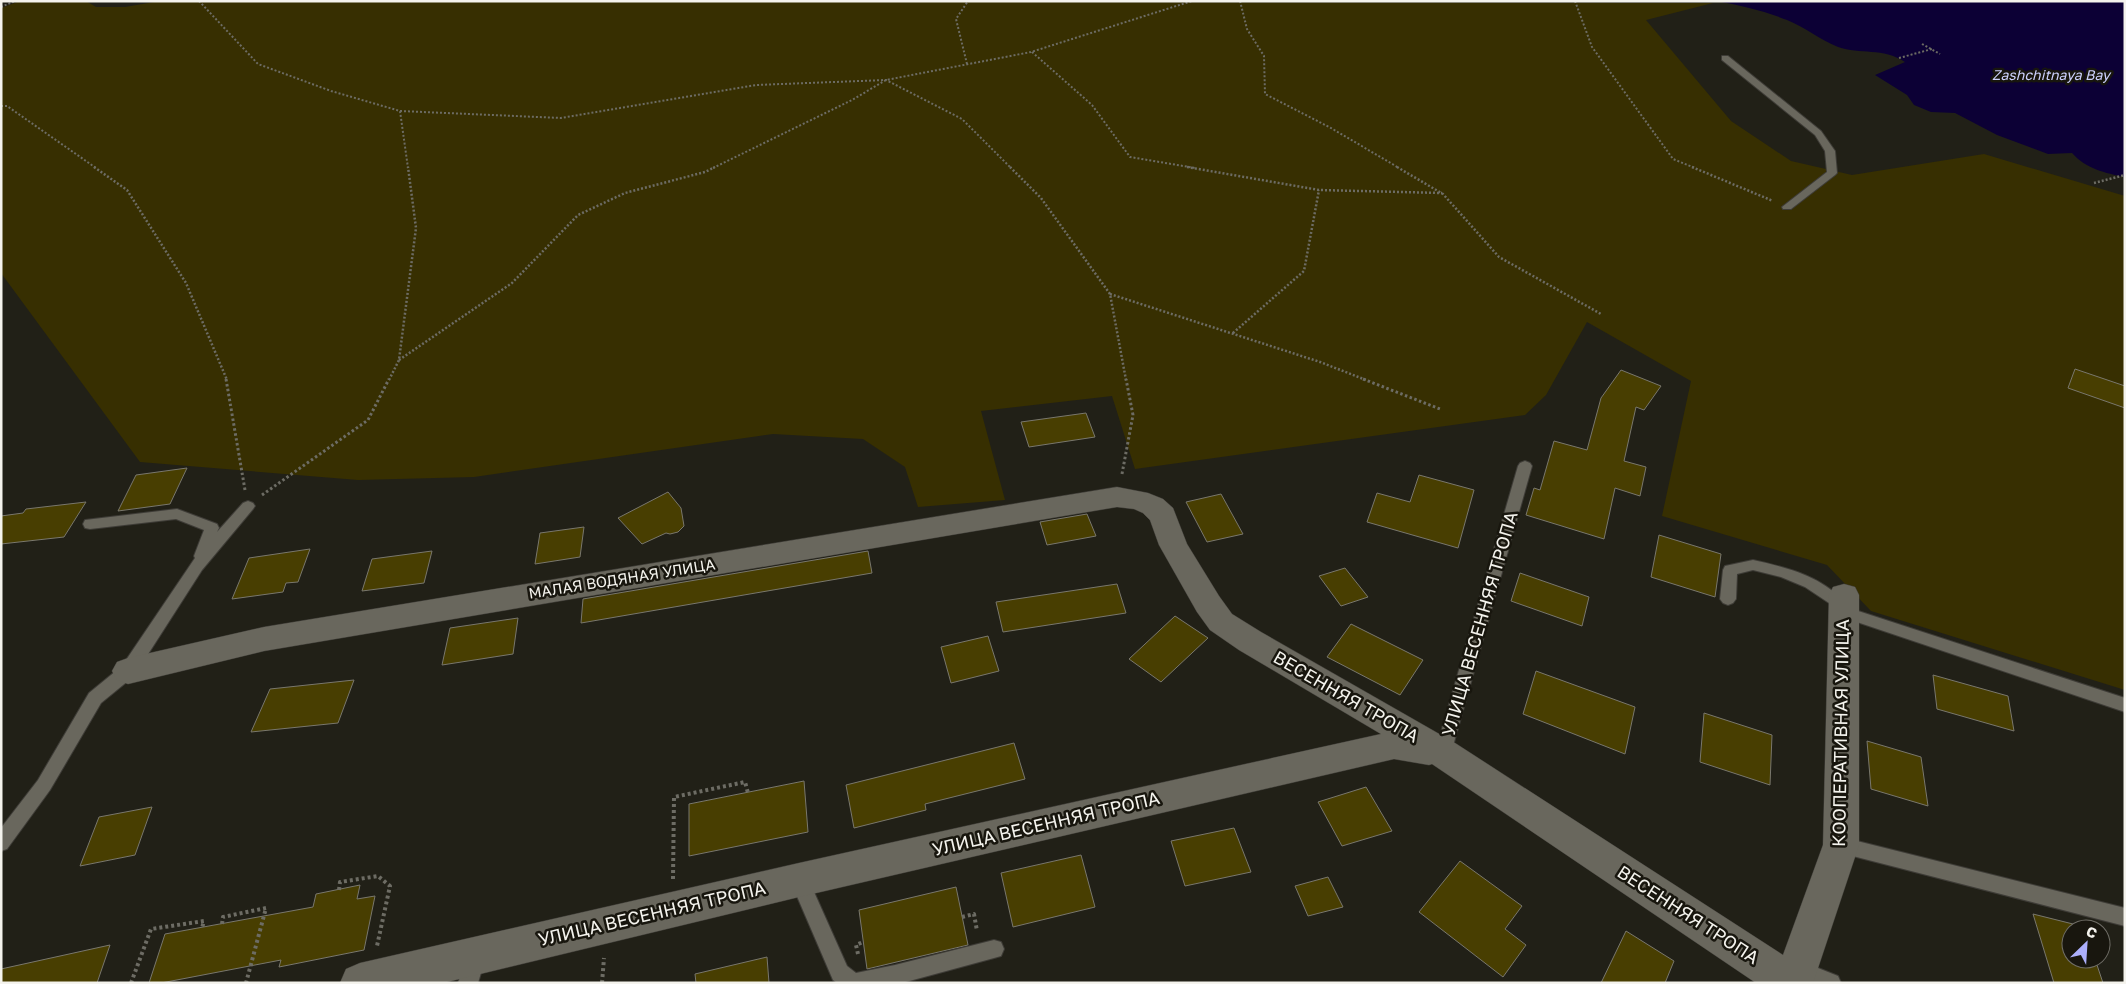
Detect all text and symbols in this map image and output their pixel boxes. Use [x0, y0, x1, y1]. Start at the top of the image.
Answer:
water label: Zashchitnaya Bay [1992, 66, 2112, 83]
street label: УЛИЦА ВЕСЕННЯЯ ТРОПА [1436, 509, 1522, 739]
street label: МАЛАЯ ВОДЯНАЯ УЛИЦА [527, 554, 716, 602]
street label: КООПЕРАТИВНАЯ УЛИЦА [1827, 619, 1853, 847]
street label: ВЕСЕННЯЯ ТРОПА [1270, 645, 1423, 747]
street label: УЛИЦА ВЕСЕННЯЯ ТРОПА [930, 786, 1162, 860]
street label: ВЕСЕННЯЯ ТРОПА [1614, 860, 1764, 968]
street label: УЛИЦА ВЕСЕННЯЯ ТРОПА [536, 876, 768, 950]
north arrow [2061, 919, 2111, 969]
text: С [2084, 922, 2100, 942]

